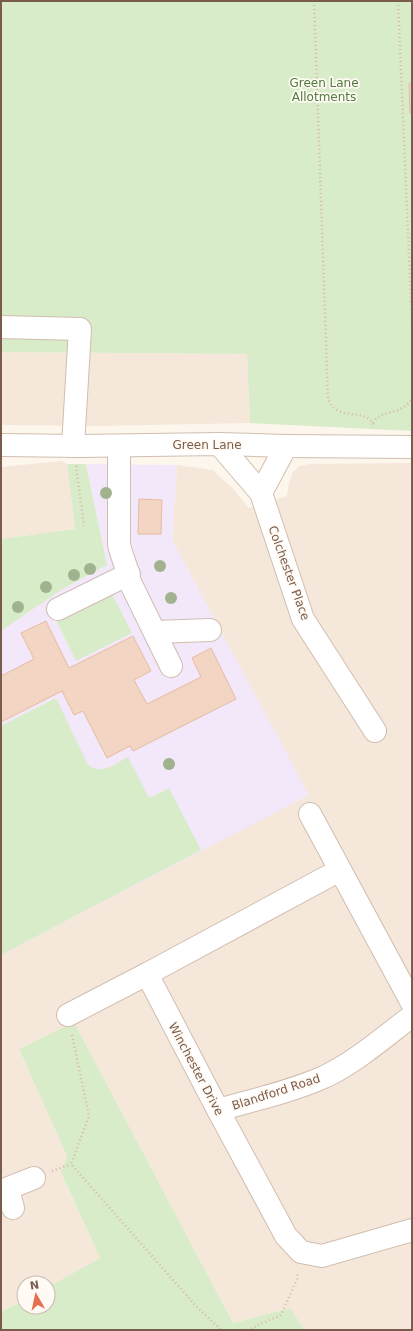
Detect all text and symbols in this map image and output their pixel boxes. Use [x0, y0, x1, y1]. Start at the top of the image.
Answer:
park label: Green Lane Allotments [289, 76, 359, 104]
street label: Green Lane [172, 438, 242, 452]
street label: Colchester Place [265, 524, 313, 622]
street label: Winchester Drive [166, 1020, 226, 1118]
street label: Blandford Road [230, 1071, 322, 1113]
north arrow [16, 1275, 56, 1315]
text: N [29, 1278, 40, 1293]

